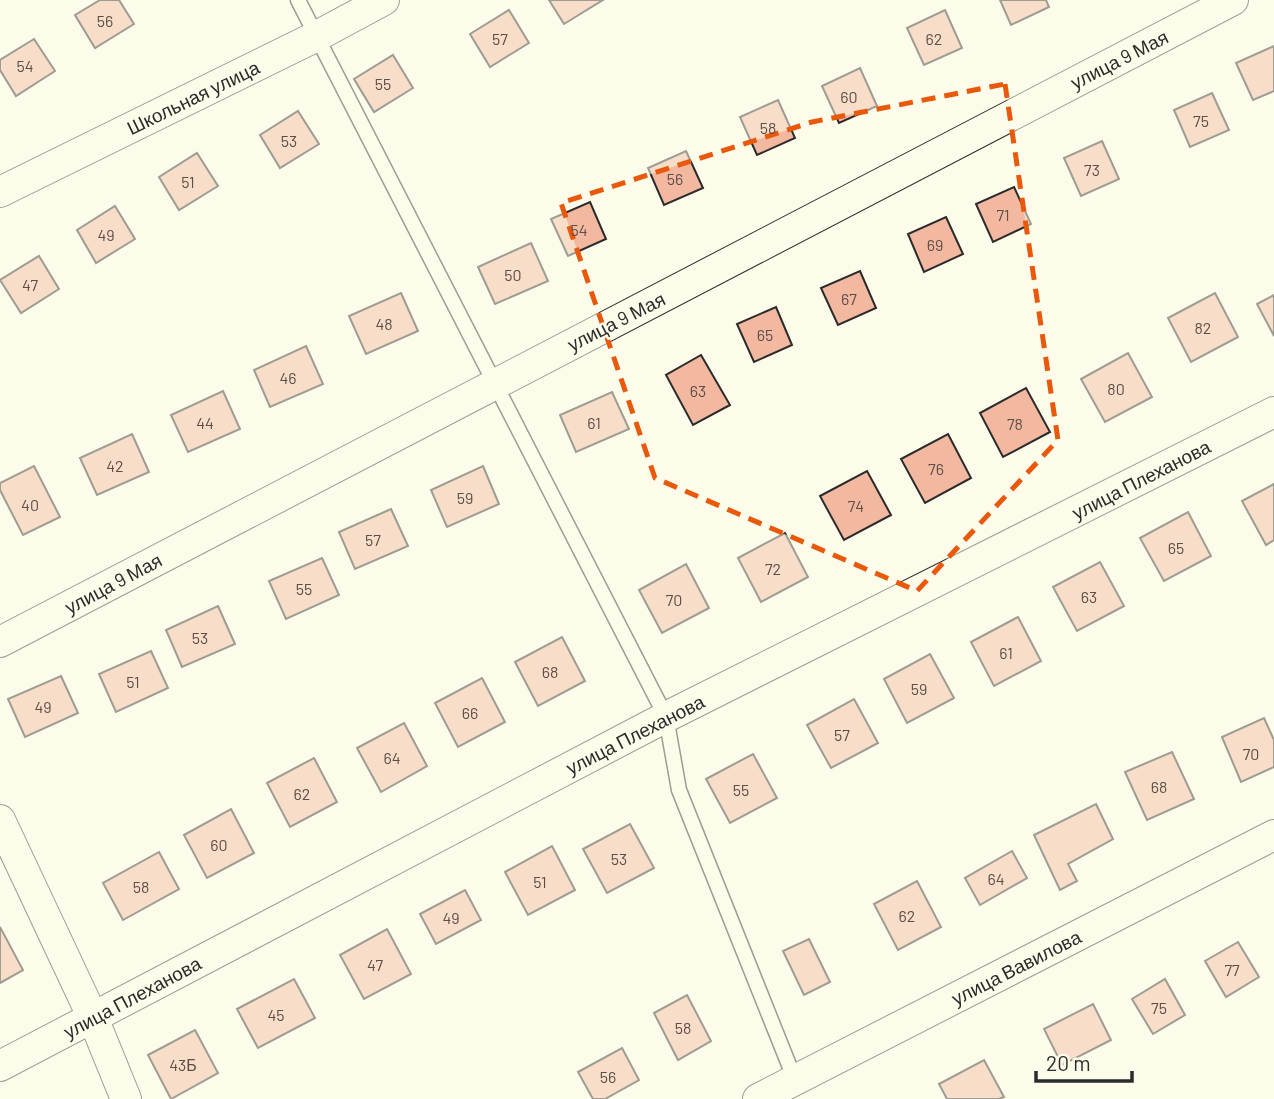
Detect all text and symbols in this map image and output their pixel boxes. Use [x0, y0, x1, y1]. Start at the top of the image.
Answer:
house number: 56 [97, 11, 113, 30]
street label: улица 9 Мая [1066, 25, 1172, 93]
house number: 57 [492, 29, 508, 48]
house number: 62 [926, 29, 942, 48]
street label: Школьная улица [123, 55, 263, 139]
house number: 54 [16, 56, 34, 75]
house number: 55 [375, 74, 391, 93]
house number: 60 [840, 87, 858, 106]
house number: 75 [1193, 111, 1209, 130]
house number: 58 [760, 118, 776, 137]
house number: 53 [281, 131, 297, 150]
house number: 73 [1084, 160, 1100, 179]
house number: 56 [667, 169, 683, 188]
house number: 51 [181, 172, 195, 191]
house number: 71 [996, 205, 1010, 224]
house number: 54 [570, 220, 588, 239]
house number: 49 [97, 225, 115, 244]
house number: 69 [927, 235, 943, 254]
house number: 50 [504, 265, 522, 284]
house number: 47 [22, 275, 38, 294]
street label: улица 9 Мая [563, 287, 669, 355]
house number: 67 [841, 289, 857, 308]
house number: 48 [375, 314, 393, 333]
house number: 82 [1195, 318, 1211, 337]
house number: 65 [757, 325, 773, 344]
house number: 46 [279, 368, 297, 387]
house number: 80 [1107, 379, 1125, 398]
house number: 63 [690, 381, 706, 400]
house number: 44 [196, 413, 214, 432]
house number: 61 [587, 413, 601, 432]
house number: 78 [1007, 414, 1023, 433]
street label: улица Плеханова [1068, 434, 1214, 524]
house number: 42 [106, 456, 124, 475]
house number: 76 [928, 459, 944, 478]
house number: 59 [457, 488, 473, 507]
house number: 40 [21, 495, 39, 514]
house number: 74 [848, 496, 864, 515]
house number: 57 [365, 530, 381, 549]
house number: 65 [1168, 538, 1184, 557]
street label: улица 9 Мая [61, 548, 165, 618]
house number: 72 [765, 559, 781, 578]
house number: 55 [296, 579, 312, 598]
house number: 63 [1081, 587, 1097, 606]
house number: 70 [666, 590, 682, 609]
house number: 53 [192, 628, 208, 647]
house number: 61 [999, 643, 1013, 662]
house number: 68 [542, 662, 558, 681]
house number: 51 [126, 672, 140, 691]
house number: 59 [911, 679, 927, 698]
street label: улица Плеханова [562, 689, 708, 779]
house number: 49 [34, 697, 52, 716]
house number: 66 [462, 703, 478, 722]
house number: 57 [834, 725, 850, 744]
house number: 70 [1243, 744, 1259, 763]
house number: 64 [383, 748, 401, 767]
house number: 68 [1151, 777, 1167, 796]
house number: 55 [733, 780, 749, 799]
house number: 62 [294, 784, 310, 803]
house number: 60 [210, 835, 228, 854]
house number: 53 [611, 849, 627, 868]
house number: 64 [987, 869, 1005, 888]
house number: 51 [533, 872, 547, 891]
house number: 58 [133, 877, 149, 896]
house number: 62 [899, 906, 915, 925]
house number: 49 [442, 908, 460, 927]
street label: улица Вавилова [947, 924, 1085, 1010]
street label: улица Плеханова [59, 951, 205, 1043]
house number: 47 [367, 955, 383, 974]
house number: 77 [1224, 960, 1240, 979]
house number: 75 [1151, 998, 1167, 1017]
house number: 45 [267, 1005, 285, 1024]
house number: 58 [675, 1018, 691, 1037]
scale bar [1036, 1040, 1132, 1084]
text: 20 m [1046, 1050, 1091, 1075]
house number: 43Б [169, 1055, 197, 1074]
house number: 56 [600, 1067, 616, 1086]

